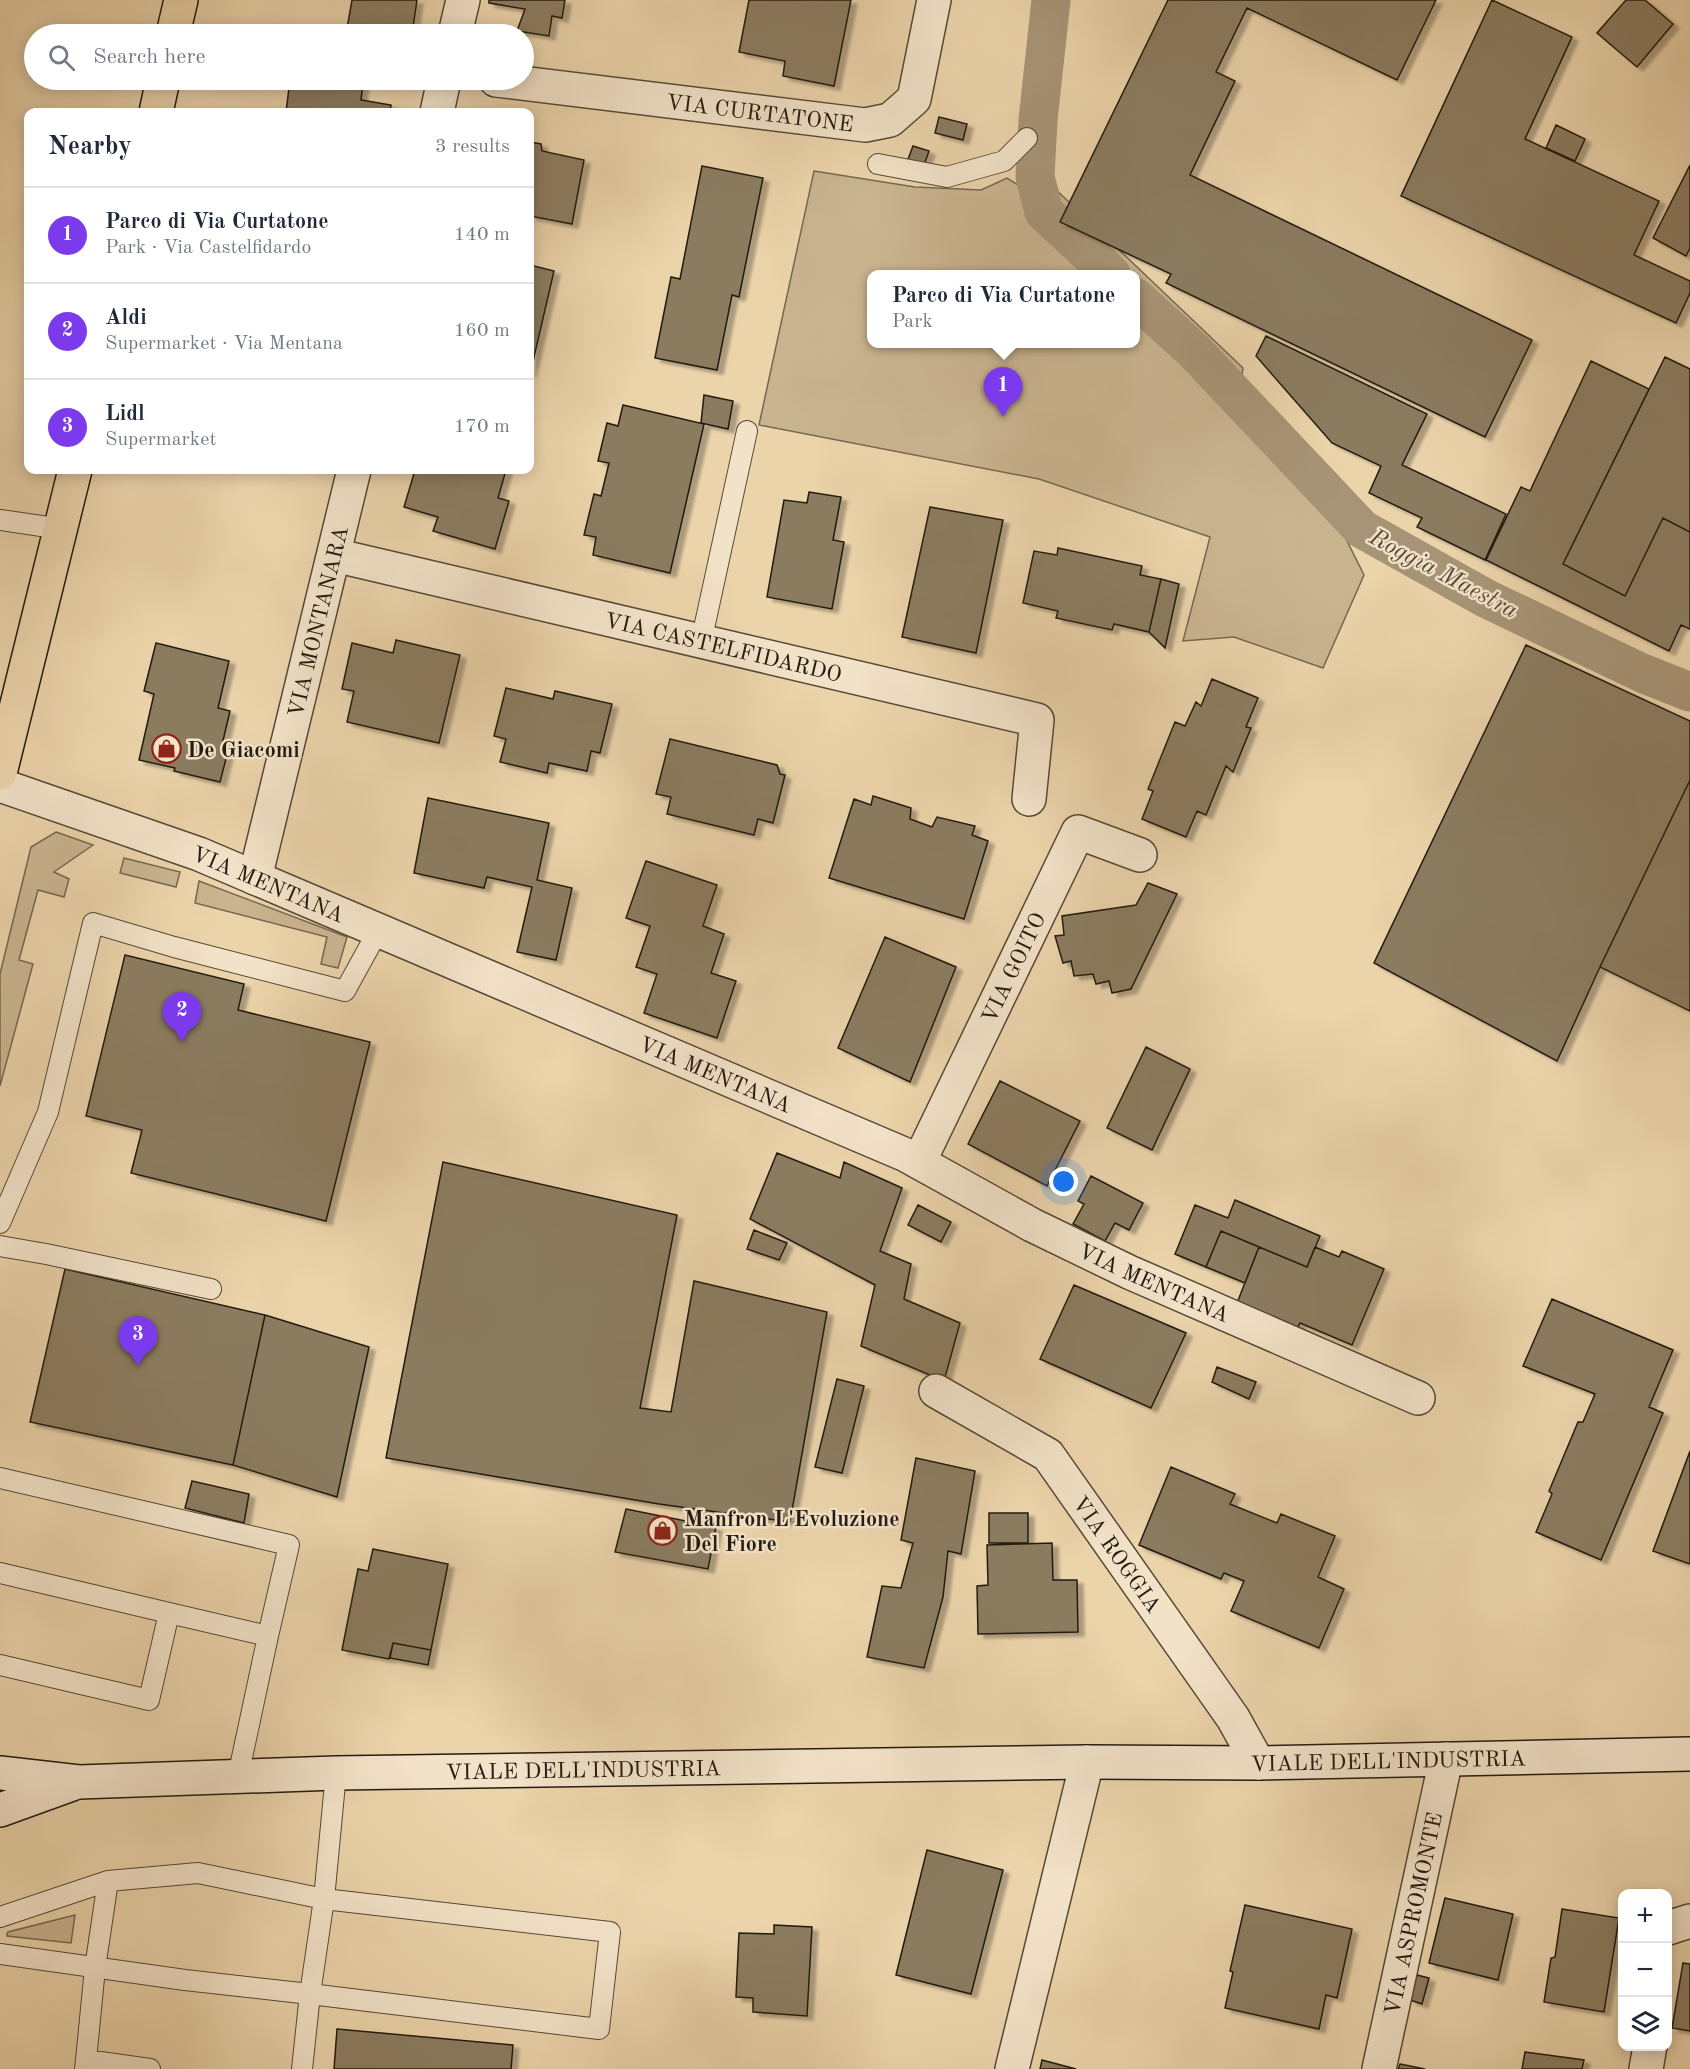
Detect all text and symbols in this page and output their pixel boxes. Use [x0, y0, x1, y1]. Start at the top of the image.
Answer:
search box [24, 24, 534, 90]
icon: search [45, 41, 78, 74]
text: Search here [93, 46, 206, 68]
street label: VIA CURTATONE [665, 92, 855, 137]
text: Nearby [48, 134, 132, 160]
text: 3 results [435, 137, 510, 157]
text: Parco di Via Curtatone [105, 211, 329, 233]
text: 1 [62, 225, 73, 245]
text: 140 m [454, 225, 510, 245]
text: Park · Via Castelfidardo [105, 238, 311, 258]
popup [867, 270, 1140, 348]
text: Parco di Via Curtatone [892, 285, 1115, 307]
text: Aldi [105, 307, 147, 329]
text: Park [892, 312, 933, 332]
text: 2 [62, 321, 73, 341]
text: 160 m [454, 321, 510, 341]
text: Supermarket · Via Mentana [105, 334, 343, 354]
pin: 1 [984, 368, 1022, 417]
text: Lidl [105, 403, 145, 425]
text: 3 [62, 417, 73, 437]
text: 170 m [454, 417, 510, 437]
text: Supermarket [105, 430, 216, 450]
street label: VIA MONTANARA [285, 524, 353, 720]
water label: Roggia Maestra [1364, 525, 1521, 624]
street label: VIA CASTELFIDARDO [602, 610, 844, 687]
shop icon: De Giacomi [150, 733, 182, 765]
place label: De Giacomi [187, 740, 300, 762]
street label: VIA MENTANA [188, 843, 347, 927]
street label: VIA GOITO [979, 910, 1050, 1027]
pin: 2 [162, 992, 201, 1042]
street label: VIA MENTANA [635, 1034, 794, 1118]
your location [1049, 1167, 1078, 1196]
street label: VIA MENTANA [1074, 1240, 1232, 1327]
pin: 3 [118, 1316, 158, 1366]
street label: VIA ROGGIA [1068, 1493, 1164, 1618]
place label: Manfron L'Evoluzione Del Fiore [684, 1509, 900, 1556]
shop icon: Manfron L'Evoluzione Del Fiore [647, 1515, 679, 1547]
street label: VIALE DELL'INDUSTRIA [1250, 1748, 1526, 1776]
street label: VIALE DELL'INDUSTRIA [446, 1758, 721, 1784]
street label: VIA ASPROMONTE [1382, 1811, 1447, 2017]
map controls [1618, 1889, 1672, 2051]
button: + [1618, 1889, 1672, 1943]
button: − [1618, 1943, 1672, 1997]
button: layers [1618, 1997, 1672, 2051]

